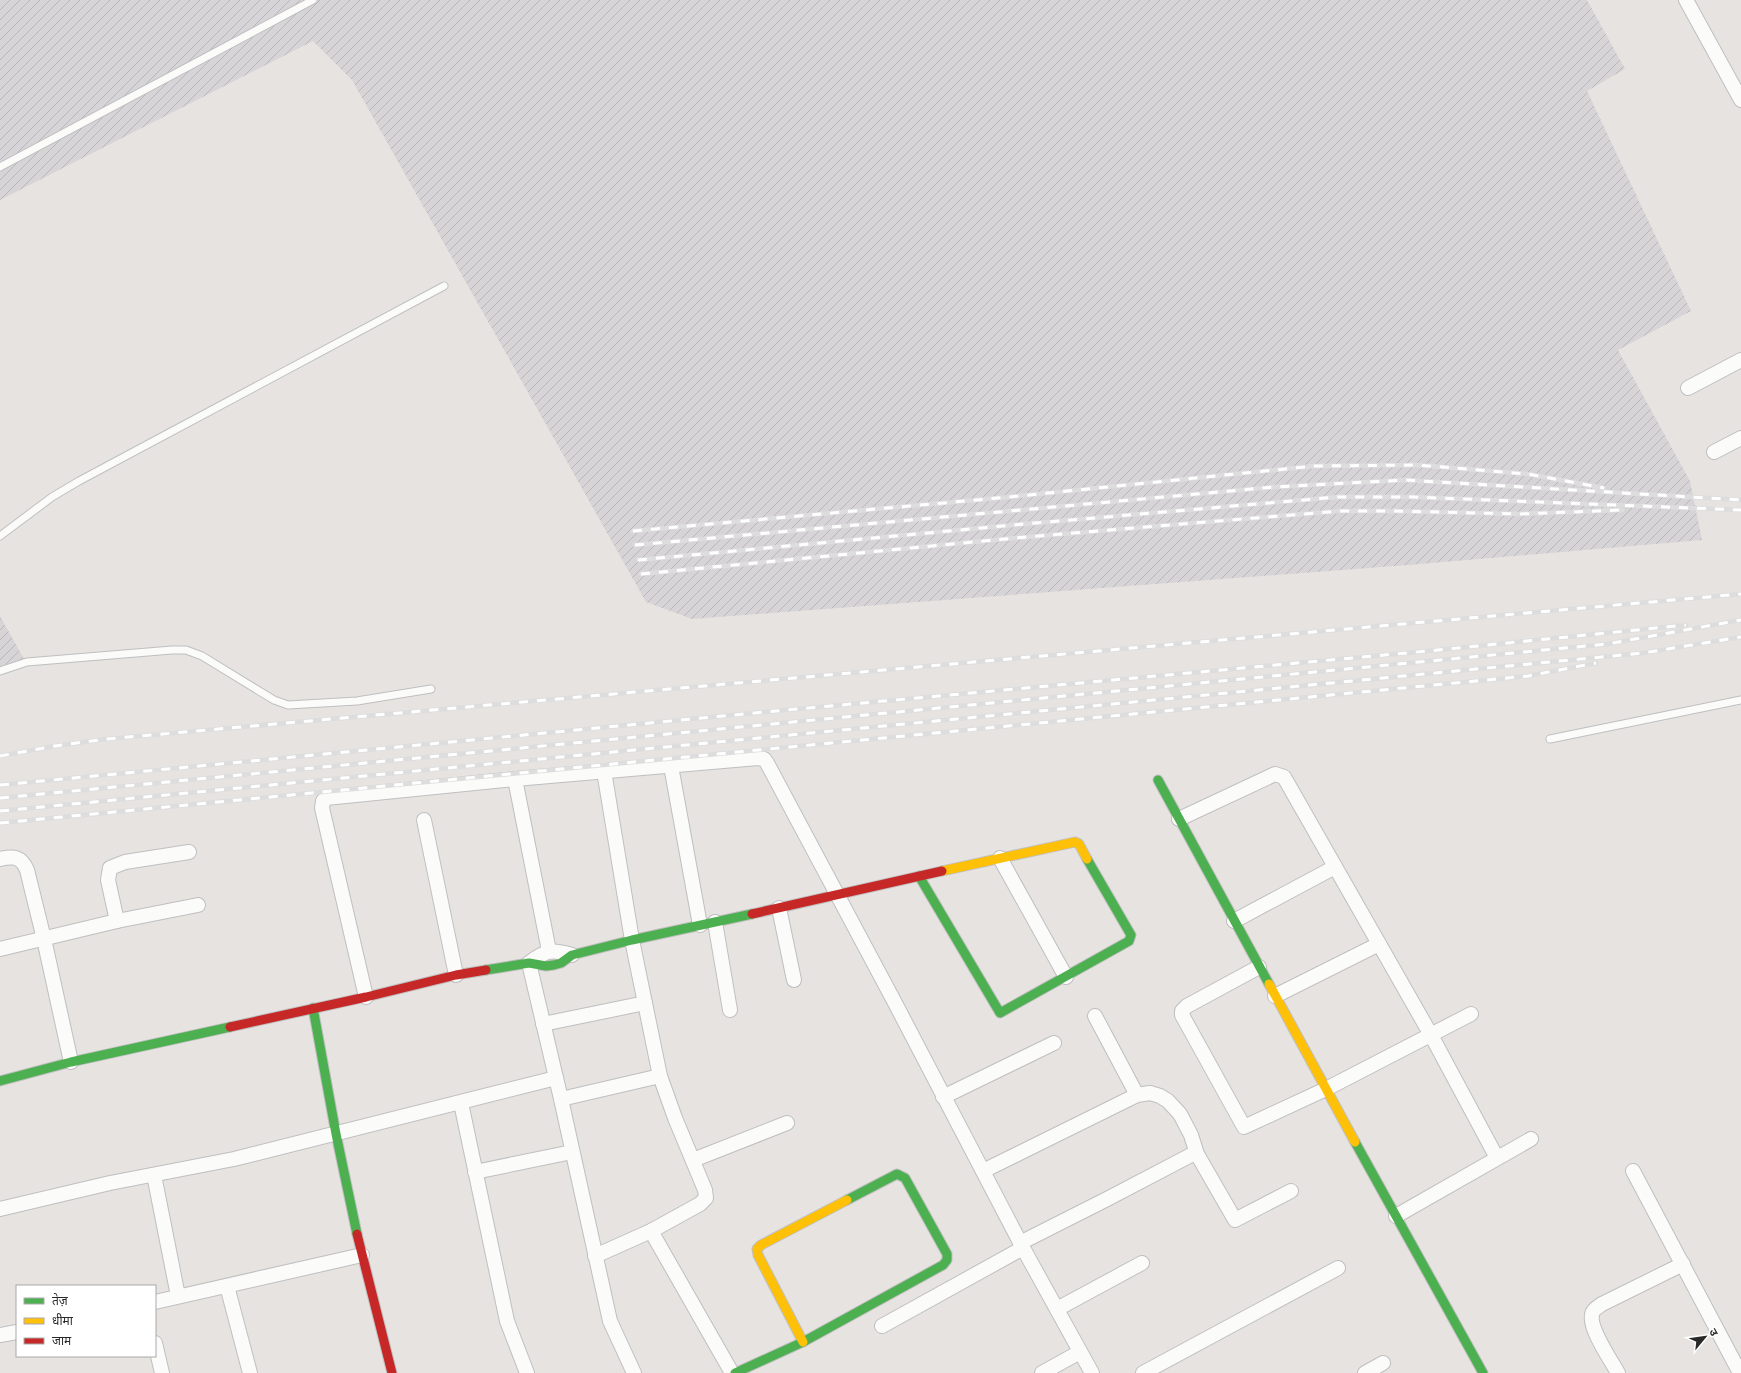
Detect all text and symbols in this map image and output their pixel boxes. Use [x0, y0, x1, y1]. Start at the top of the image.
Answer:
legend [16, 1285, 156, 1357]
text: तेज़ [52, 1293, 69, 1307]
text: धीमा [52, 1313, 74, 1327]
north arrow [1685, 1317, 1725, 1357]
text: उ [1707, 1326, 1722, 1338]
text: जाम [52, 1333, 72, 1347]

